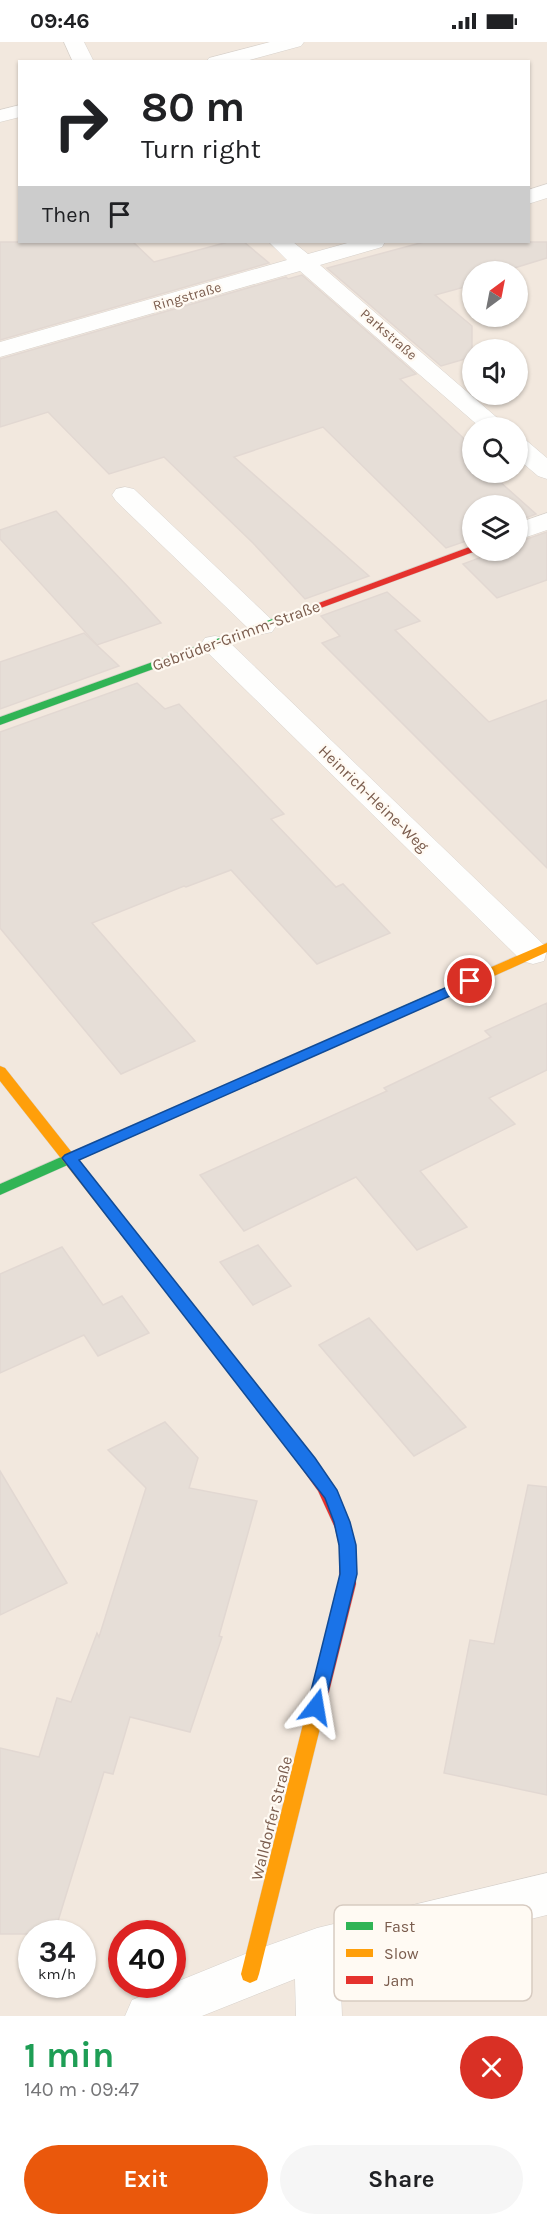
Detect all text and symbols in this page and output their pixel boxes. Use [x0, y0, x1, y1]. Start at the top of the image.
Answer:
text: 09:46 [30, 8, 90, 34]
text: 80 m [141, 82, 245, 132]
icon: right [42, 84, 120, 162]
text: Turn right [141, 133, 261, 165]
icon: arrive [103, 198, 136, 231]
text: Then [42, 202, 91, 228]
north arrow [462, 261, 528, 327]
map controls [462, 261, 528, 561]
street label: Ringstraße [151, 279, 223, 314]
street label: Parkstraße [357, 305, 421, 364]
button: sound [462, 339, 528, 405]
button: search [462, 417, 528, 483]
button: layers [462, 495, 528, 561]
street label: Gebrüder-Grimm-Straße [150, 596, 323, 675]
street label: Heinrich-Heine-Weg [315, 741, 433, 856]
pin [444, 955, 495, 1006]
icon: arrive [453, 964, 486, 997]
position arrow [284, 1675, 348, 1739]
street label: Walldorfer Straße [247, 1754, 296, 1882]
legend [334, 1905, 532, 2001]
text: Fast [384, 1917, 415, 1936]
speed limit sign: 40 [108, 1920, 186, 1998]
text: 34 [39, 1934, 75, 1970]
text: Slow [384, 1944, 419, 1963]
text: km/h [38, 1965, 76, 1983]
text: Jam [384, 1971, 414, 1990]
text: 1 min [24, 2034, 114, 2076]
button: close [460, 2036, 523, 2099]
text: 140 m · 09:47 [24, 2078, 139, 2101]
button: Exit [24, 2145, 268, 2214]
button: Share [280, 2145, 523, 2214]

